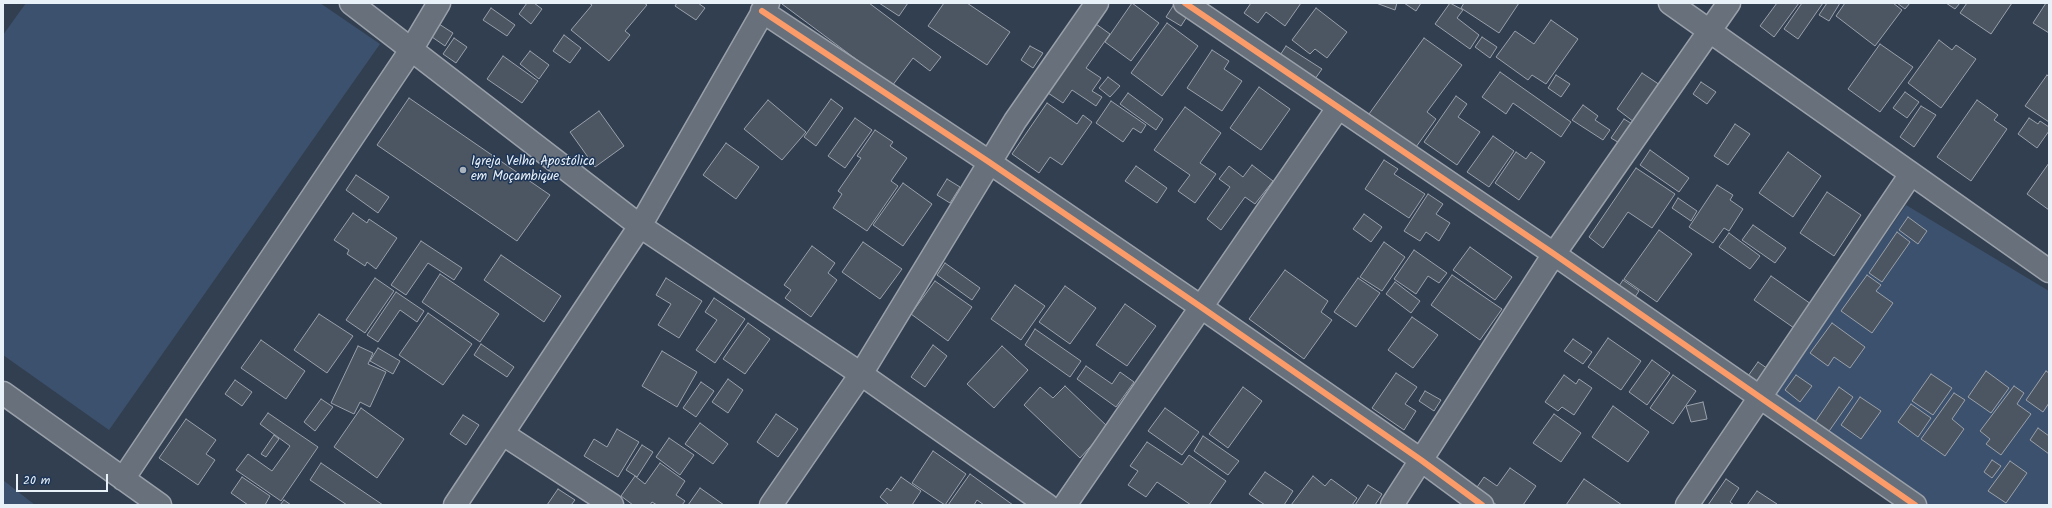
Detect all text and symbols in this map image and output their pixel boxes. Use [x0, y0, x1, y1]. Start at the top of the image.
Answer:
place label: Igreja Velha Apostólica em Moçambique [471, 155, 595, 186]
marker: Igreja Velha Apostólica em Moçambique [458, 165, 468, 175]
scale bar [18, 466, 110, 492]
text: 20 m [23, 471, 50, 490]

